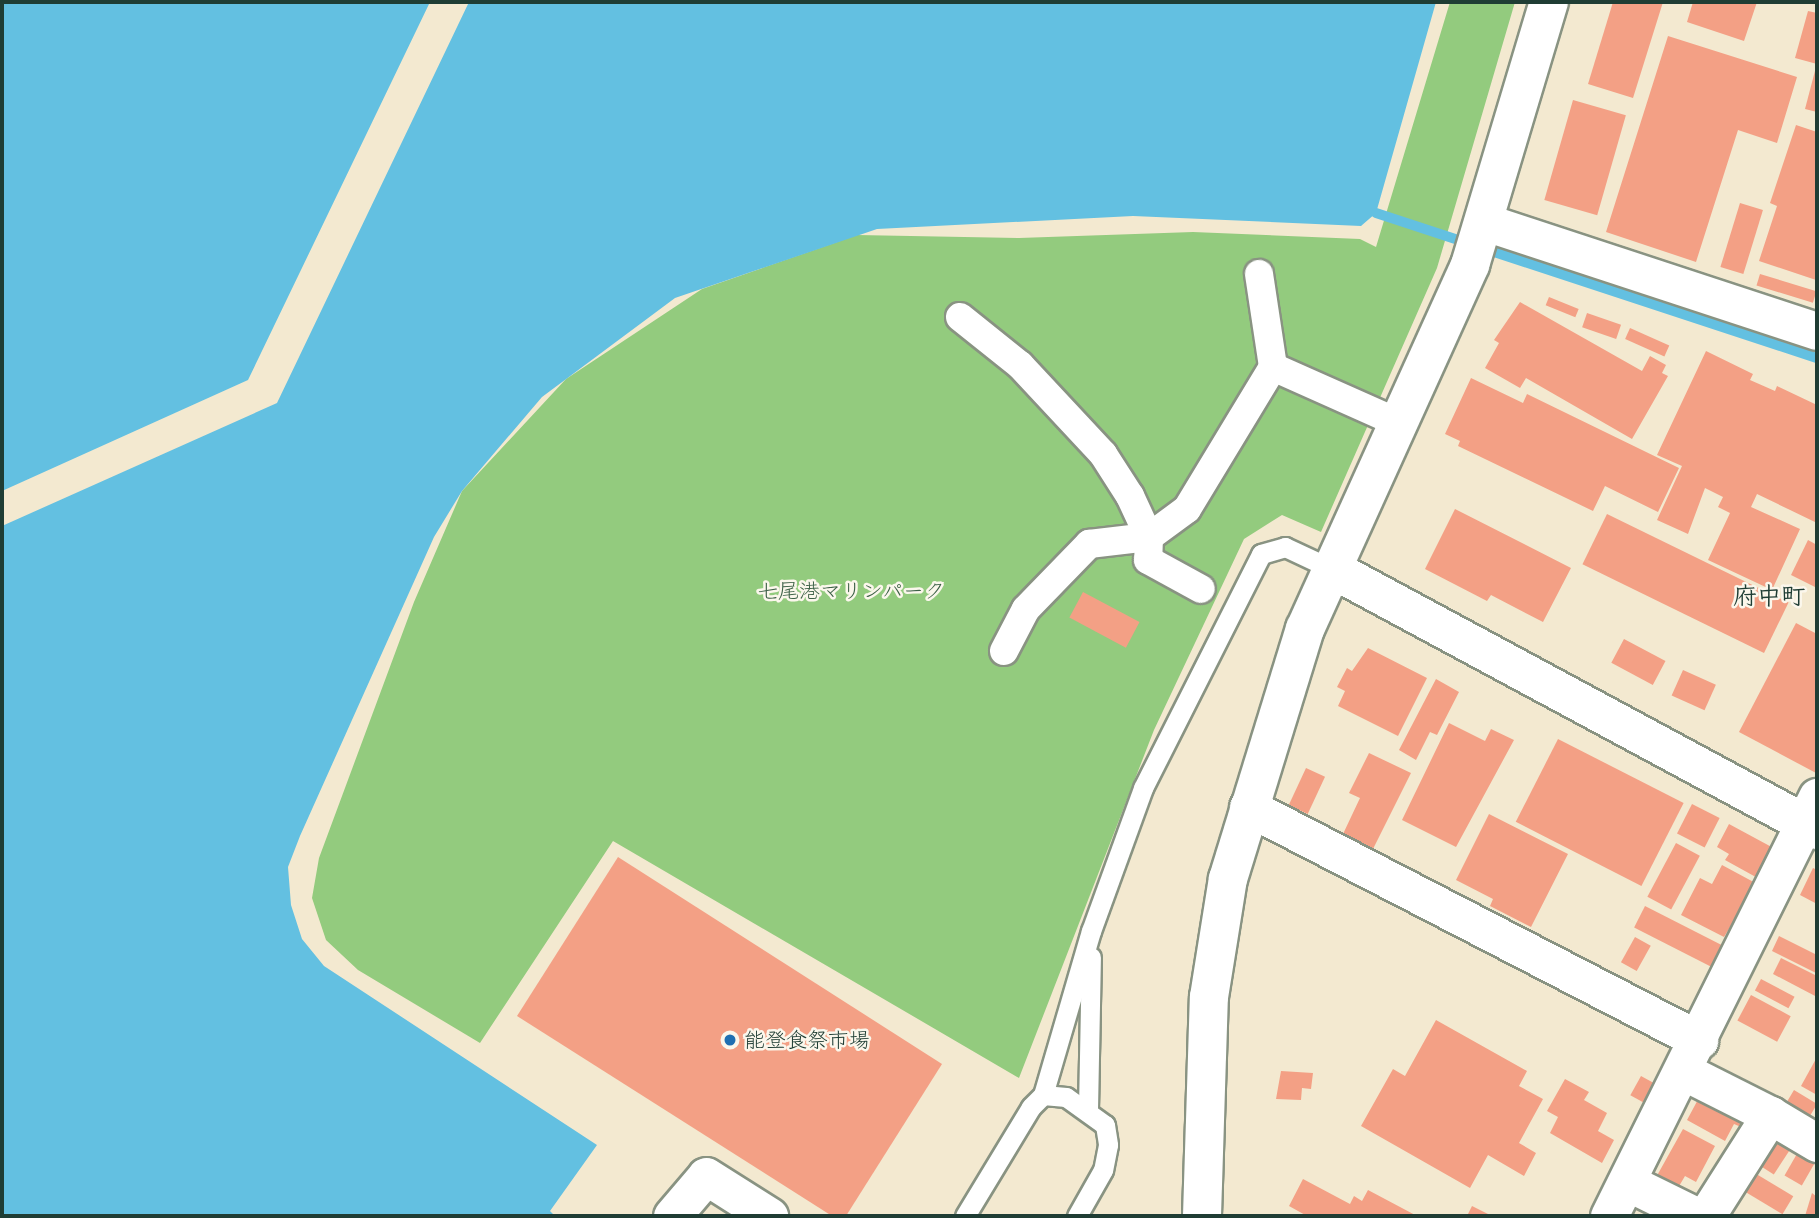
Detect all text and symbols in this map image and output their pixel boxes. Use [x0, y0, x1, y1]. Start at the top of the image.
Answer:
park label: 七尾港マリンパーク [757, 578, 945, 604]
district label: 府中町 [1733, 583, 1805, 611]
place label: 能登食祭市場 [744, 1027, 870, 1053]
marker: 能登食祭市場 [722, 1032, 738, 1048]

